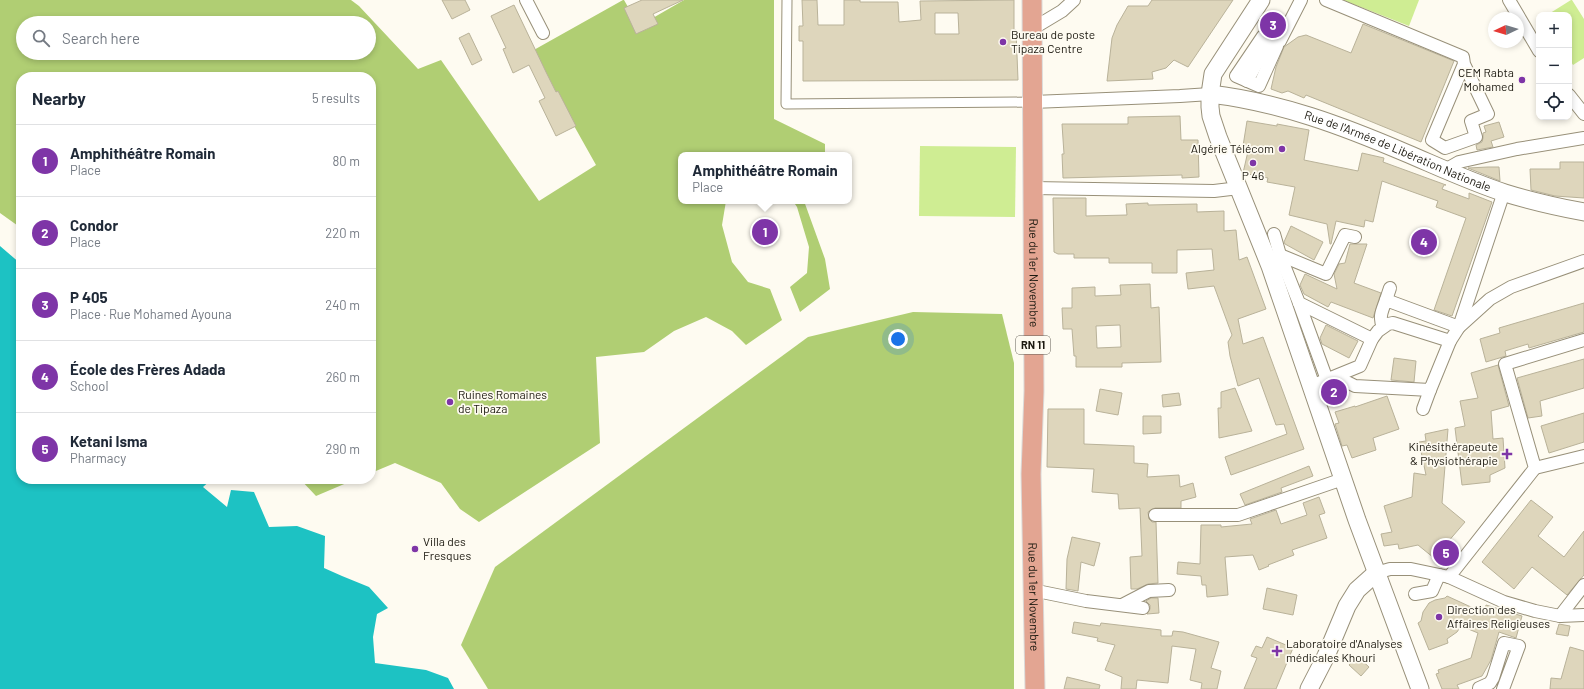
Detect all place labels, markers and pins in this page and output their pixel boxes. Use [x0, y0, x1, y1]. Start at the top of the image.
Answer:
pin: 3 [1260, 10, 1286, 40]
place label: Bureau de poste Tipaza Centre [1011, 27, 1095, 55]
marker: Bureau de poste Tipaza Centre [998, 37, 1008, 47]
place label: CEM Rabta Mohamed [1458, 65, 1514, 93]
marker: CEM Rabta Mohamed [1517, 75, 1527, 85]
place label: Algérie Télécom [1191, 141, 1274, 155]
marker: Algérie Télécom [1277, 144, 1287, 154]
marker: P 46 [1248, 158, 1258, 168]
place label: P 46 [1242, 168, 1264, 182]
pin: 1 [752, 217, 778, 247]
pin: 4 [1411, 227, 1437, 257]
pin: 2 [1321, 377, 1347, 407]
place label: Ruines Romaines de Tipaza [458, 387, 547, 415]
marker: Ruines Romaines de Tipaza [445, 397, 455, 407]
place label: Kinésithérapeute & Physiothérapie [1409, 439, 1498, 467]
marker: Kinésithérapeute & Physiothérapie [1501, 448, 1513, 460]
place label: Villa des Fresques [423, 534, 471, 562]
pin: 5 [1433, 538, 1459, 568]
marker: Villa des Fresques [410, 544, 420, 554]
place label: Direction des Affaires Religieuses [1447, 602, 1550, 630]
marker: Direction des Affaires Religieuses [1434, 612, 1444, 622]
place label: Laboratoire d'Analyses médicales Khouri [1286, 636, 1403, 664]
marker: Laboratoire d'Analyses médicales Khouri [1271, 645, 1283, 657]

